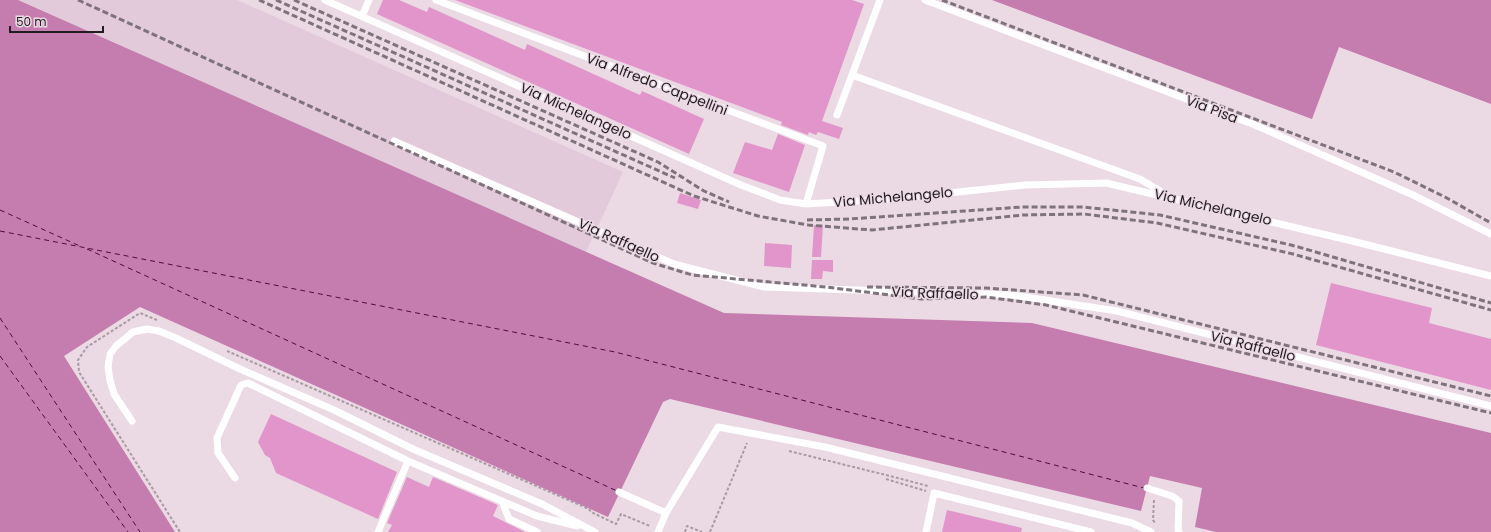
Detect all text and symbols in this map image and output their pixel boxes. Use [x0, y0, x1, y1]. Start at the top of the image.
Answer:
scale bar [10, 8, 103, 34]
text: 50 m [16, 13, 47, 30]
street label: Via Alfredo Cappellini [583, 48, 731, 120]
street label: Via Michelangelo [517, 77, 635, 145]
street label: Via Pisa [1183, 90, 1241, 128]
street label: Via Michelangelo [832, 182, 954, 212]
street label: Via Michelangelo [1152, 184, 1274, 230]
street label: Via Raffaello [575, 213, 663, 267]
street label: Via Raffaello [891, 281, 979, 305]
street label: Via Raffaello [1208, 326, 1298, 366]

